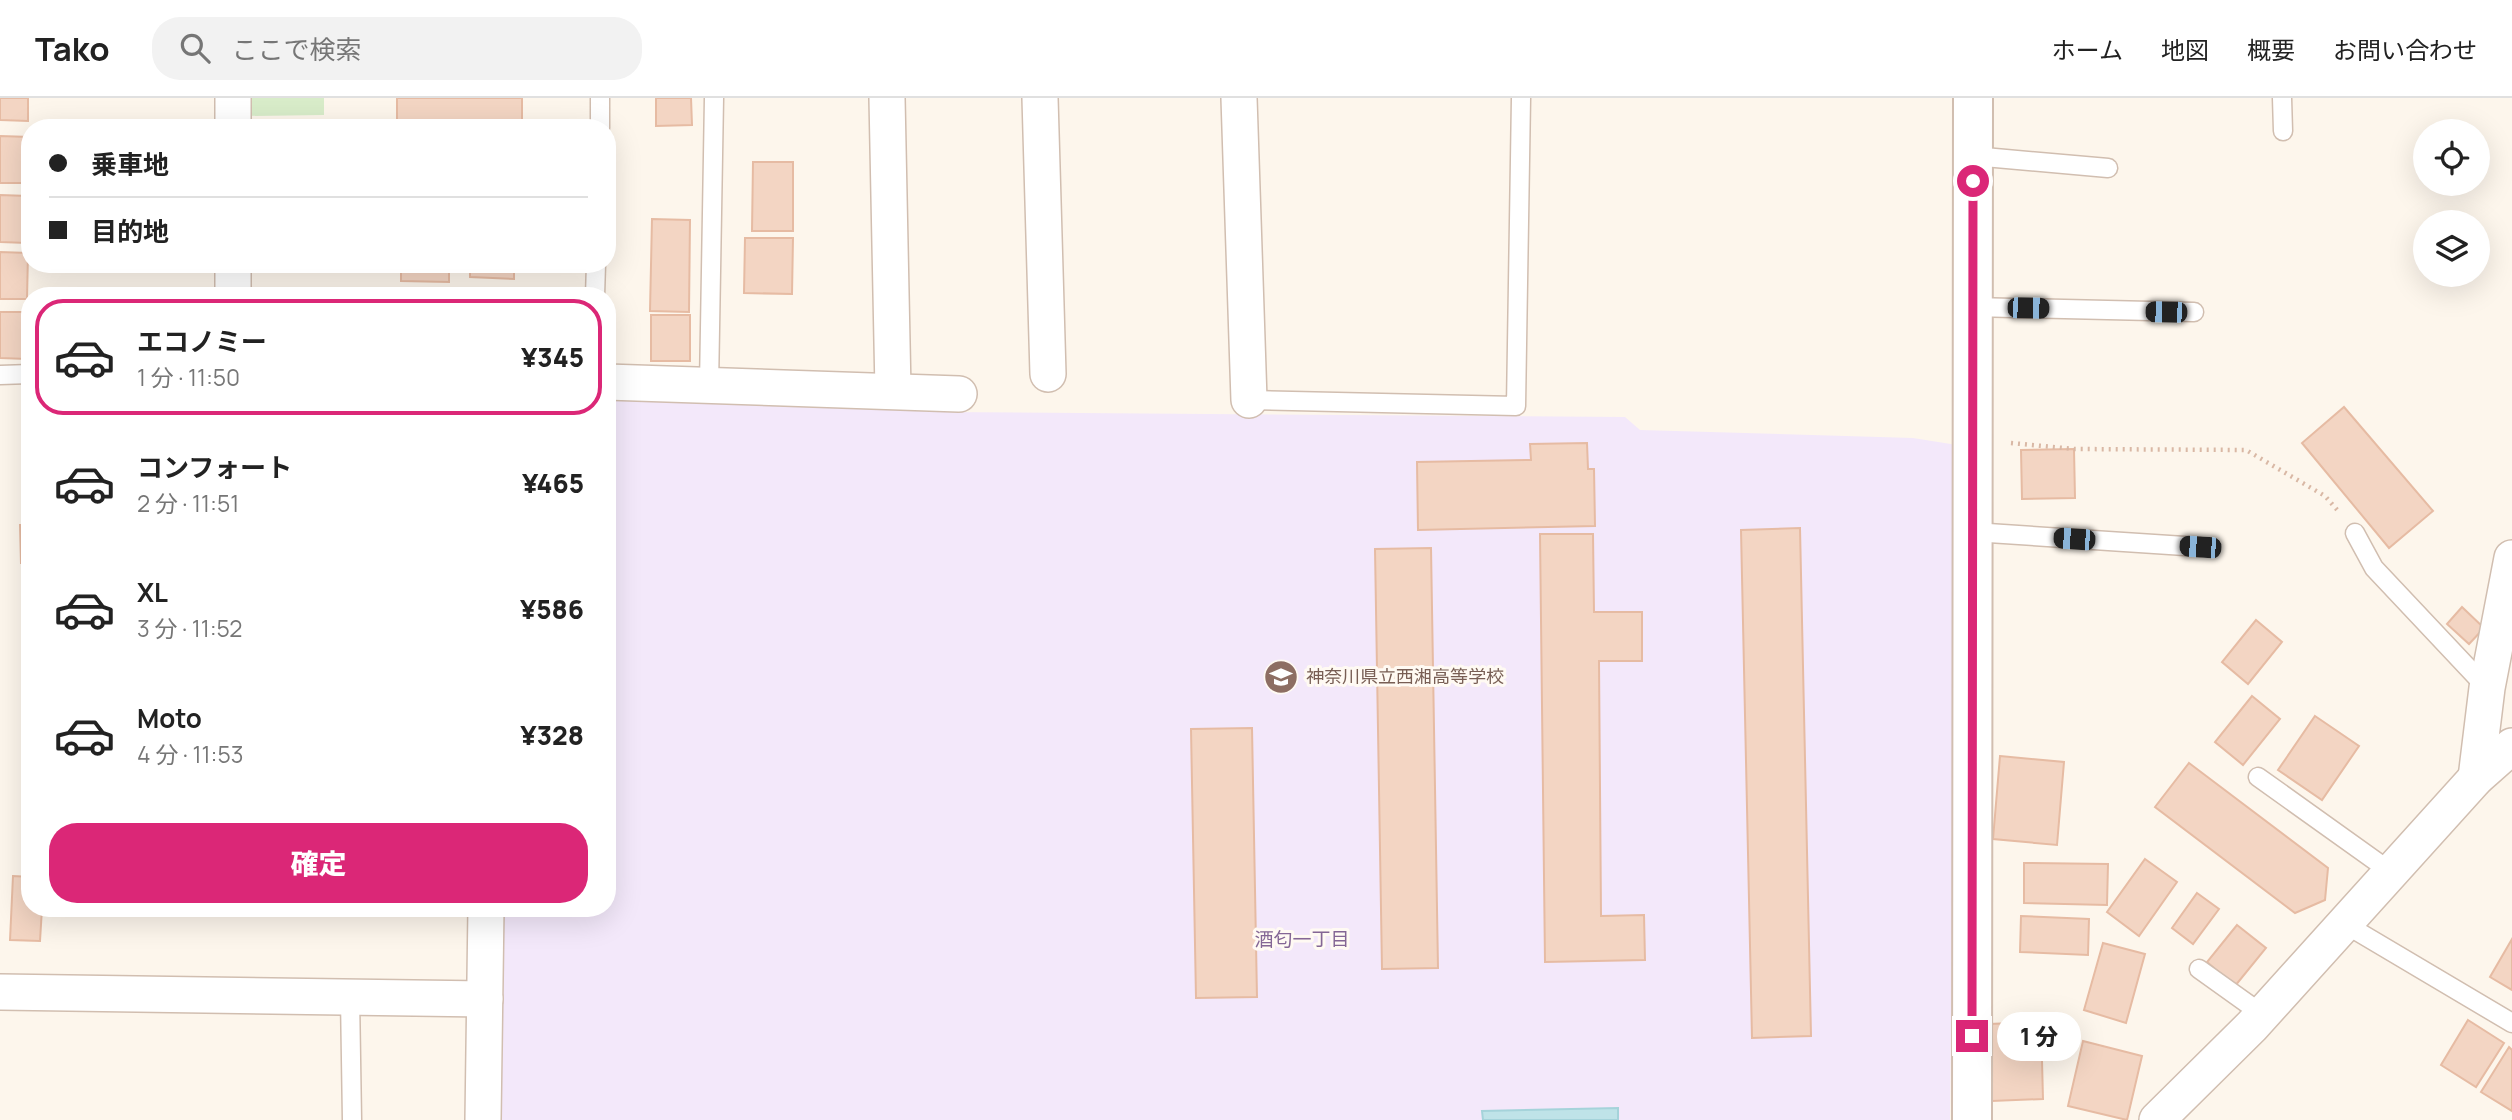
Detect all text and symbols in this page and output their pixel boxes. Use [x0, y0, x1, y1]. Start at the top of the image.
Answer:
search box [152, 17, 642, 80]
text: Tako [35, 26, 110, 71]
icon: search [176, 29, 214, 67]
text: ここで検索 [232, 31, 362, 67]
text: ホーム [2052, 33, 2123, 66]
text: 地図 [2161, 33, 2209, 66]
text: 概要 [2247, 33, 2295, 66]
text: お問い合わせ [2333, 33, 2477, 66]
map controls [2413, 119, 2490, 287]
button: locate [2413, 119, 2490, 196]
text: 乗車地 [91, 146, 169, 182]
route start [1957, 165, 1989, 197]
button: layers [2413, 210, 2490, 287]
text: 目的地 [91, 213, 169, 249]
car [2007, 297, 2050, 319]
car [2145, 301, 2188, 323]
text: エコノミー [137, 323, 267, 359]
icon: car [53, 326, 116, 389]
text: ¥345 [521, 339, 584, 375]
text: 1 分 · 11:50 [137, 361, 240, 393]
text: コンフォート [137, 449, 292, 485]
icon: car [53, 452, 116, 515]
text: ¥465 [522, 465, 584, 501]
text: 2 分 · 11:51 [137, 487, 239, 519]
car [2053, 527, 2096, 551]
car [2179, 535, 2222, 559]
text: XL [137, 574, 168, 610]
icon: car [53, 578, 116, 641]
text: ¥586 [520, 591, 584, 627]
text: 3 分 · 11:52 [137, 612, 242, 644]
school or university icon: 神奈川県立西湘高等学校 [1262, 658, 1300, 696]
place label: 神奈川県立西湘高等学校 [1306, 664, 1504, 688]
text: Moto [137, 700, 202, 736]
icon: car [53, 704, 116, 767]
text: ¥328 [520, 717, 584, 753]
text: 4 分 · 11:53 [137, 738, 243, 770]
button: 確定 [49, 823, 588, 903]
district label: 酒匂一丁目 [1254, 926, 1350, 952]
callout: 1 分 [1996, 1012, 2080, 1060]
route end [1956, 1020, 1988, 1052]
text: 1 分 [2020, 1020, 2058, 1052]

